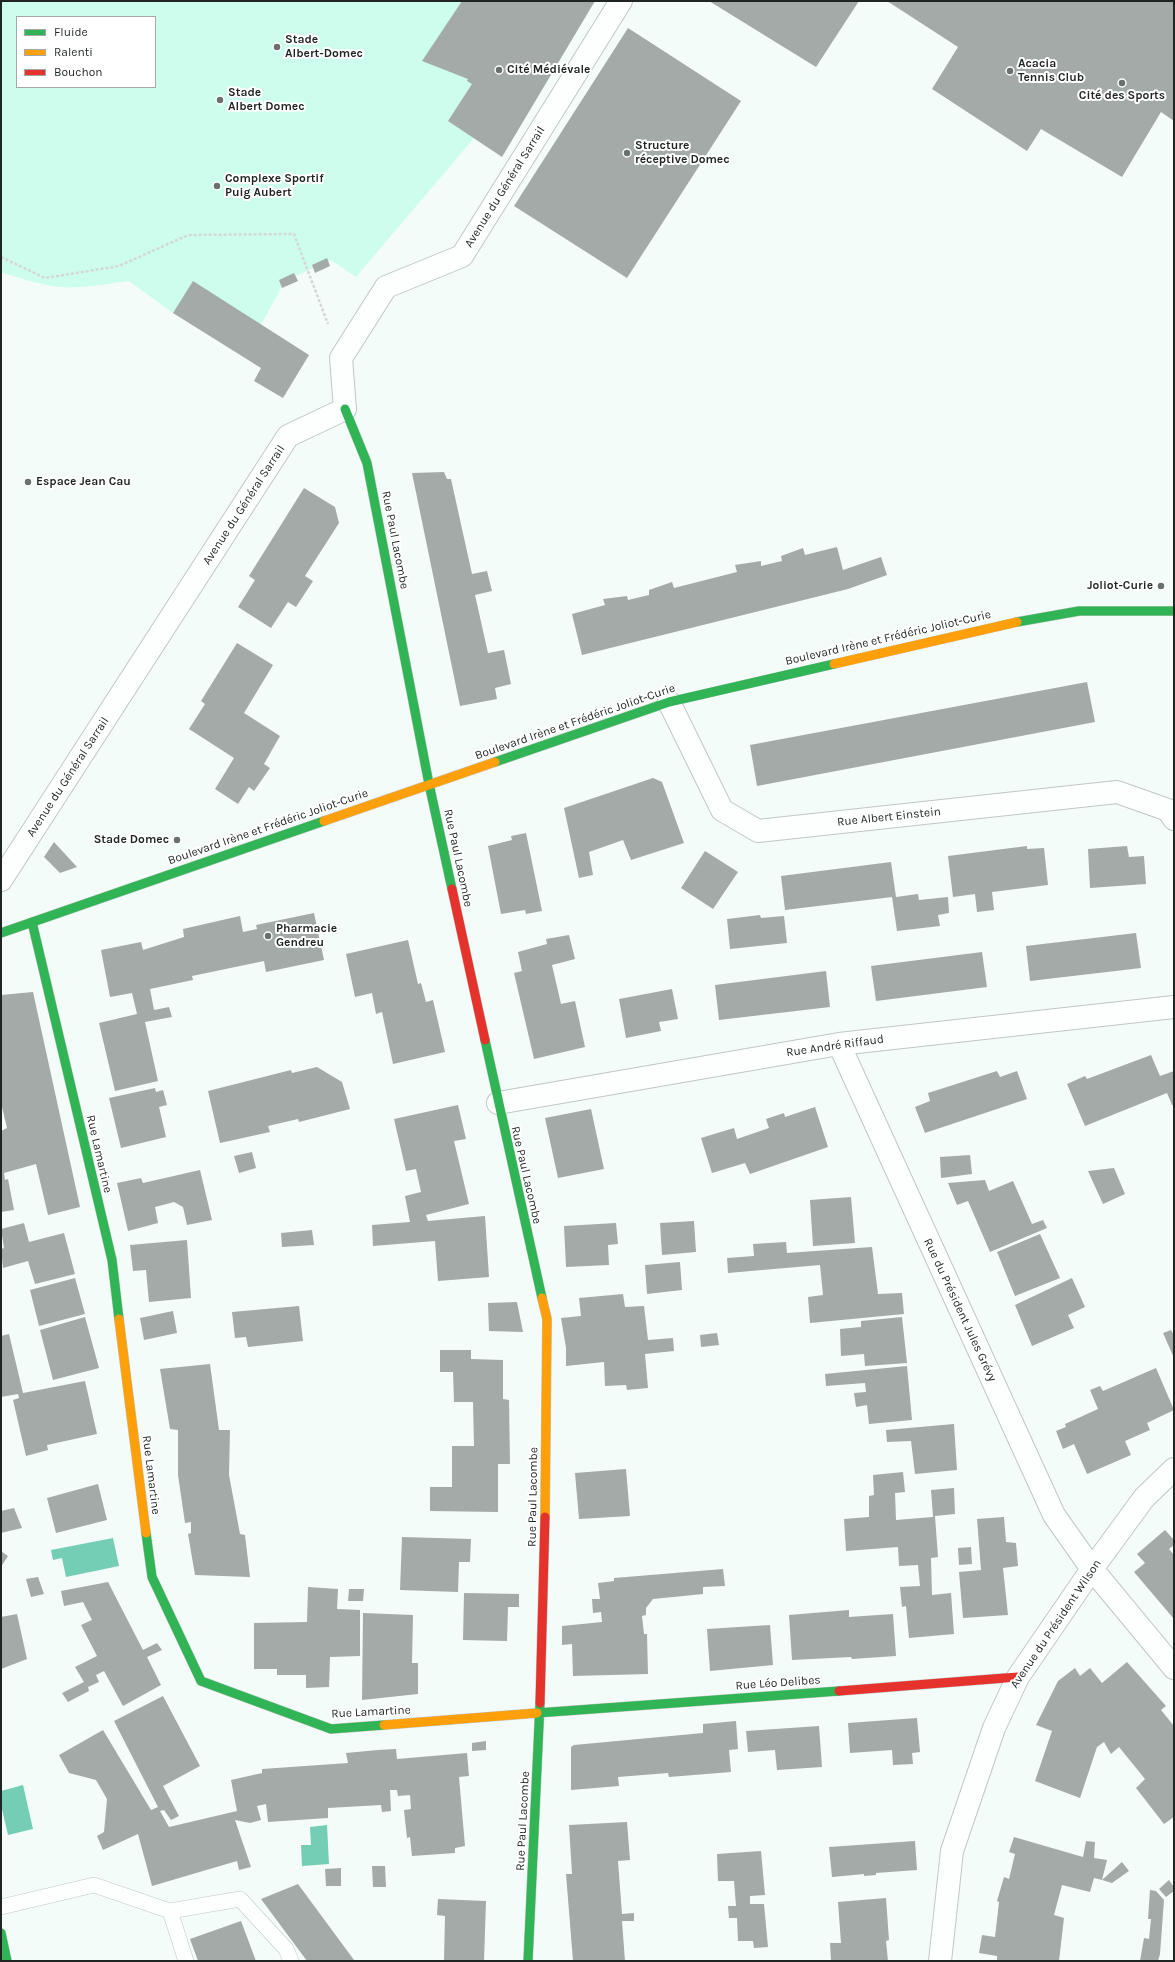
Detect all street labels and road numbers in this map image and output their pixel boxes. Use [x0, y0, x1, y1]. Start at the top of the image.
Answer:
street label: Avenue du Général Sarrail [462, 124, 548, 250]
street label: Avenue du Général Sarrail [200, 442, 288, 568]
street label: Rue Paul Lacombe [378, 490, 412, 590]
street label: Boulevard Irène et Frédéric Joliot-Curie [784, 607, 992, 669]
street label: Boulevard Irène et Frédéric Joliot-Curie [473, 681, 677, 763]
street label: Avenue du Général Sarrail [24, 714, 112, 840]
street label: Boulevard Irène et Frédéric Joliot-Curie [166, 786, 370, 868]
street label: Rue Albert Einstein [836, 804, 942, 830]
street label: Rue Paul Lacombe [441, 808, 475, 908]
street label: Rue André Riffaud [785, 1032, 885, 1060]
street label: Rue Lamartine [83, 1114, 115, 1194]
street label: Rue Paul Lacombe [508, 1125, 544, 1225]
street label: Rue du Président Jules Grévy [920, 1236, 1000, 1384]
street label: Rue Lamartine [139, 1435, 163, 1515]
street label: Rue Paul Lacombe [525, 1447, 541, 1547]
street label: Avenue du Président Wilson [1007, 1557, 1105, 1691]
street label: Rue Léo Delibes [735, 1673, 821, 1693]
street label: Rue Lamartine [331, 1703, 411, 1721]
street label: Rue Paul Lacombe [513, 1771, 533, 1871]

